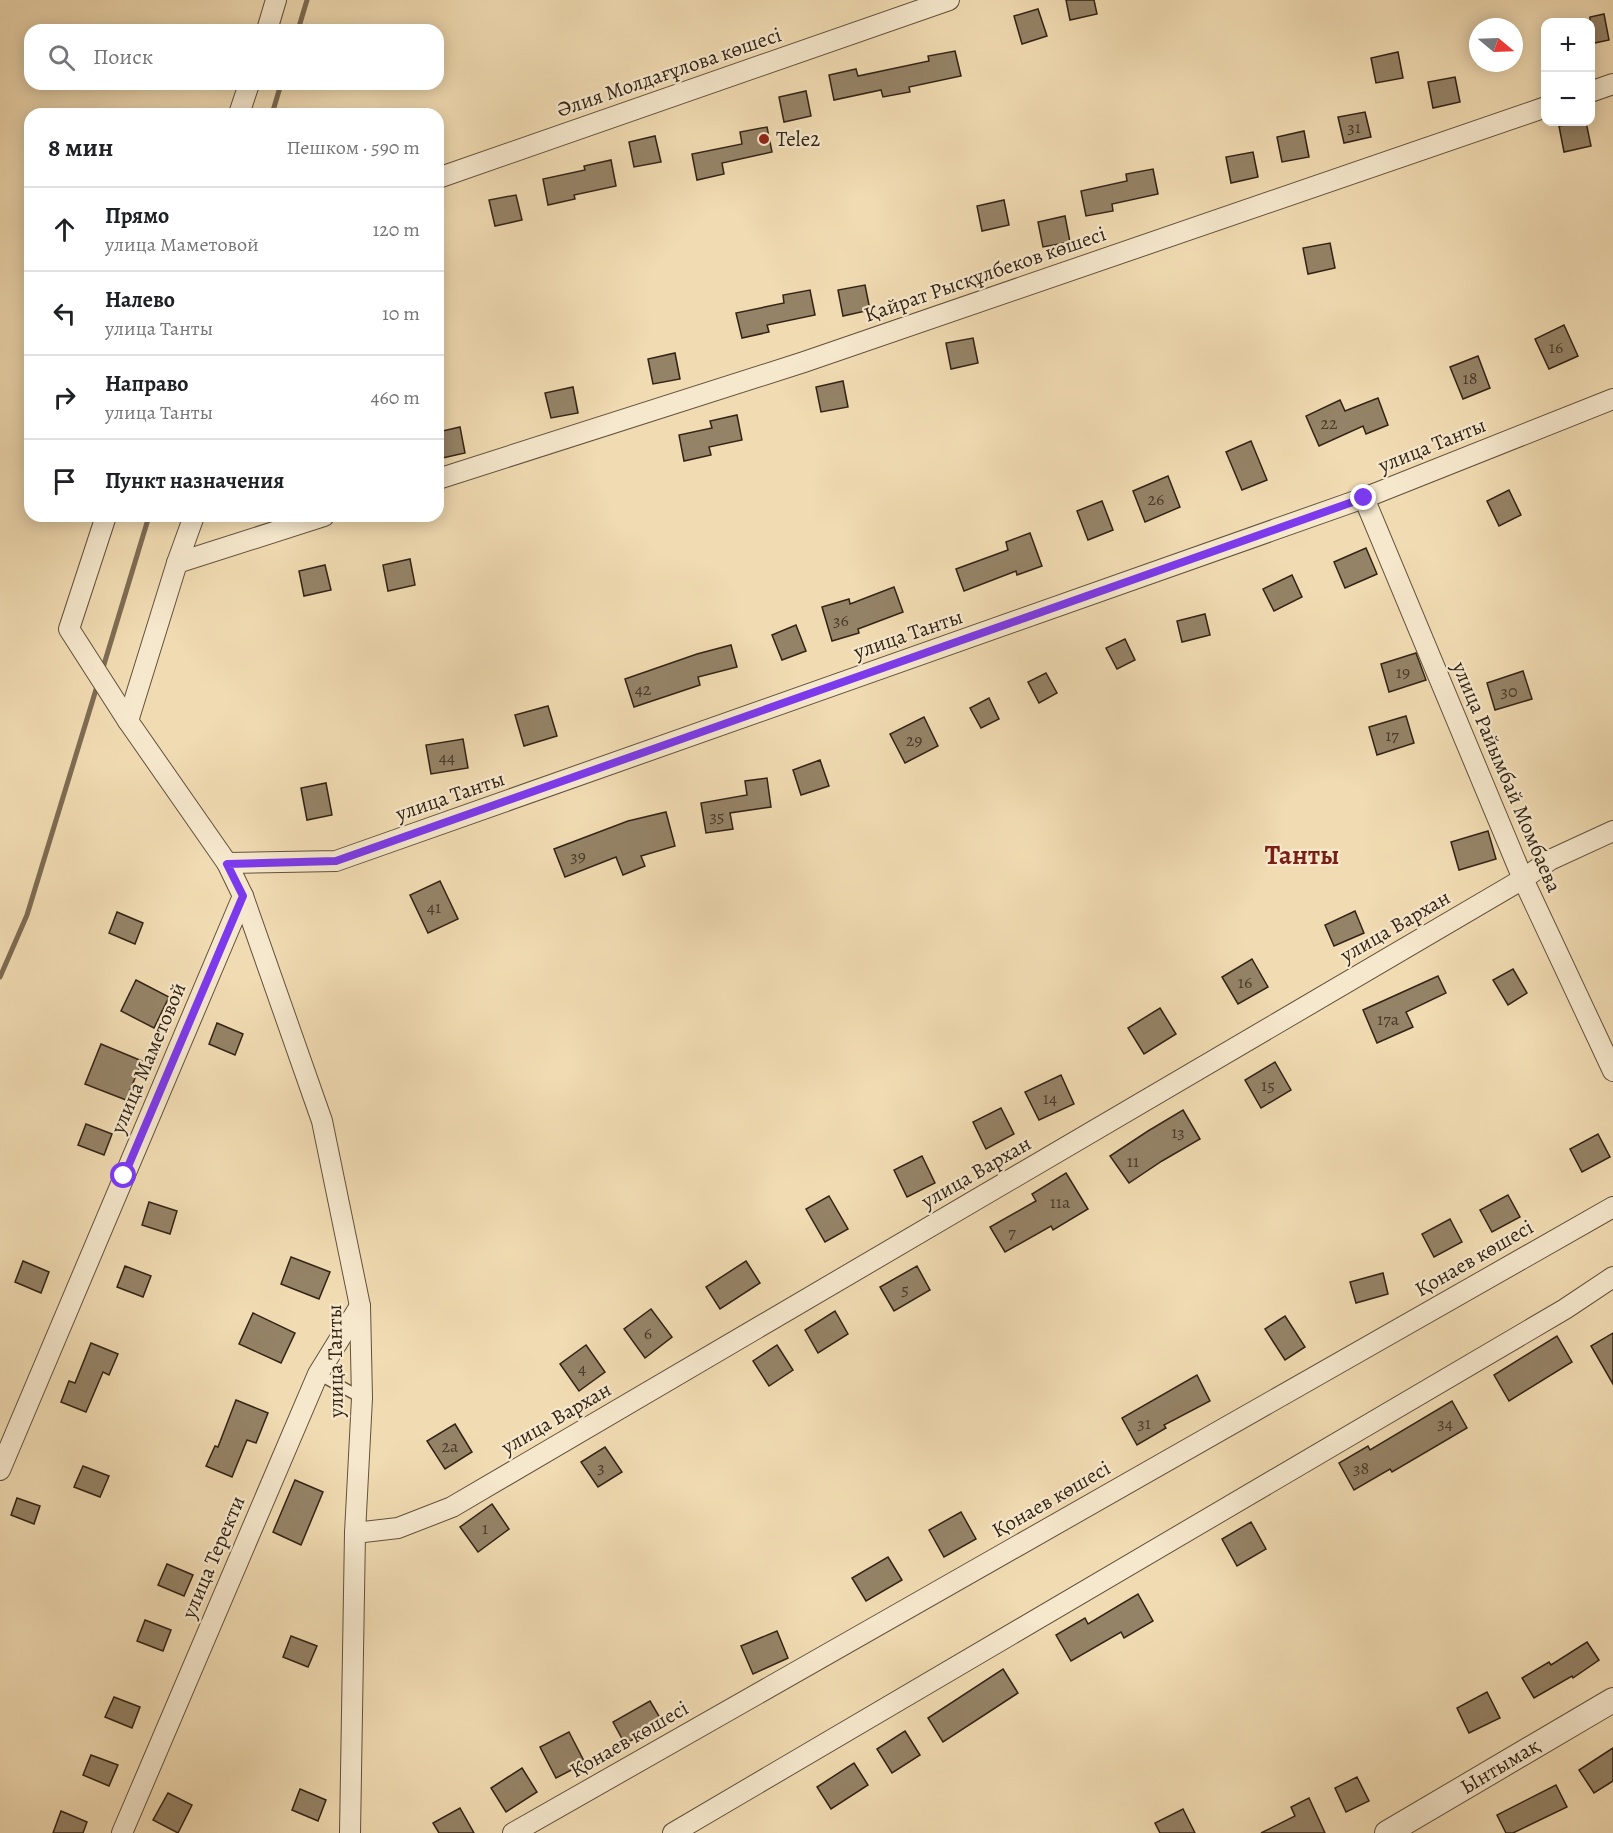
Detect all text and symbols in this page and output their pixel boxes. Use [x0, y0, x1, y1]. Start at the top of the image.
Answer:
north arrow [1469, 18, 1523, 72]
map controls [1541, 18, 1595, 126]
button: + [1541, 18, 1595, 72]
street label: Әлия Молдағұлова көшесі [553, 20, 785, 124]
search box [24, 24, 444, 90]
icon: search [45, 41, 78, 74]
text: Поиск [93, 42, 153, 72]
button: − [1541, 72, 1595, 126]
house number: 31 [1347, 115, 1361, 139]
place label: Tele2 [776, 125, 820, 153]
text: 8 мин [48, 130, 113, 165]
marker: Tele2 [757, 132, 771, 146]
text: Пешком · 590 m [286, 134, 420, 161]
text: Прямо [105, 201, 169, 231]
icon: ahead [48, 213, 81, 246]
text: 120 m [372, 216, 420, 243]
street label: Қайрат Рысқұлбеков көшесі [860, 219, 1110, 329]
text: улица Маметовой [105, 231, 259, 258]
text: Налево [105, 285, 175, 315]
icon: left [48, 297, 81, 330]
text: 10 m [382, 300, 420, 327]
text: улица Танты [105, 315, 213, 342]
house number: 16 [1549, 335, 1563, 359]
house number: 18 [1463, 366, 1477, 390]
text: Направо [105, 369, 188, 399]
icon: right [48, 381, 81, 414]
text: 460 m [370, 384, 420, 411]
text: улица Танты [105, 399, 213, 426]
house number: 22 [1320, 411, 1338, 435]
street label: улица Танты [1373, 411, 1490, 480]
icon: arrive [48, 465, 81, 498]
text: Пункт назначения [105, 466, 284, 496]
route end [1350, 484, 1376, 510]
house number: 26 [1148, 487, 1164, 511]
street label: улица Танты [849, 602, 966, 666]
house number: 36 [833, 608, 849, 632]
street label: улица Райымбай Момбаева [1445, 656, 1568, 897]
house number: 19 [1396, 660, 1410, 684]
house number: 42 [635, 677, 652, 701]
house number: 30 [1500, 679, 1518, 703]
house number: 17 [1385, 723, 1399, 747]
house number: 29 [906, 728, 922, 752]
house number: 44 [439, 745, 455, 769]
street label: улица Танты [391, 764, 508, 828]
house number: 35 [709, 804, 725, 828]
district label: Танты [1265, 837, 1339, 873]
house number: 39 [570, 844, 586, 868]
street label: улица Вархан [1334, 883, 1455, 969]
house number: 41 [427, 895, 441, 919]
house number: 16 [1238, 970, 1252, 994]
street label: улица Маметовой [103, 978, 192, 1139]
house number: 17а [1377, 1007, 1400, 1031]
house number: 15 [1261, 1073, 1275, 1097]
house number: 14 [1043, 1086, 1057, 1110]
house number: 13 [1171, 1120, 1185, 1144]
street label: улица Вархан [915, 1129, 1036, 1215]
house number: 11 [1127, 1149, 1139, 1173]
route start [110, 1162, 136, 1188]
house number: 11а [1050, 1190, 1071, 1214]
street label: Қонаев көшесі [1410, 1213, 1538, 1303]
house number: 7 [1008, 1220, 1016, 1244]
house number: 5 [901, 1277, 909, 1301]
street label: улица Танты [320, 1304, 350, 1419]
house number: 6 [644, 1321, 652, 1345]
house number: 4 [578, 1356, 586, 1380]
street label: улица Вархан [495, 1375, 616, 1461]
house number: 31 [1137, 1411, 1151, 1435]
house number: 34 [1437, 1411, 1453, 1435]
house number: 2а [442, 1434, 459, 1458]
street label: Қонаев көшесі [987, 1454, 1115, 1544]
house number: 3 [597, 1455, 605, 1479]
house number: 38 [1353, 1456, 1369, 1480]
street label: улица Теректи [174, 1491, 251, 1624]
house number: 1 [482, 1516, 488, 1540]
street label: Қонаев көшесі [565, 1694, 693, 1784]
street label: Ынтымақ [1455, 1731, 1545, 1801]

